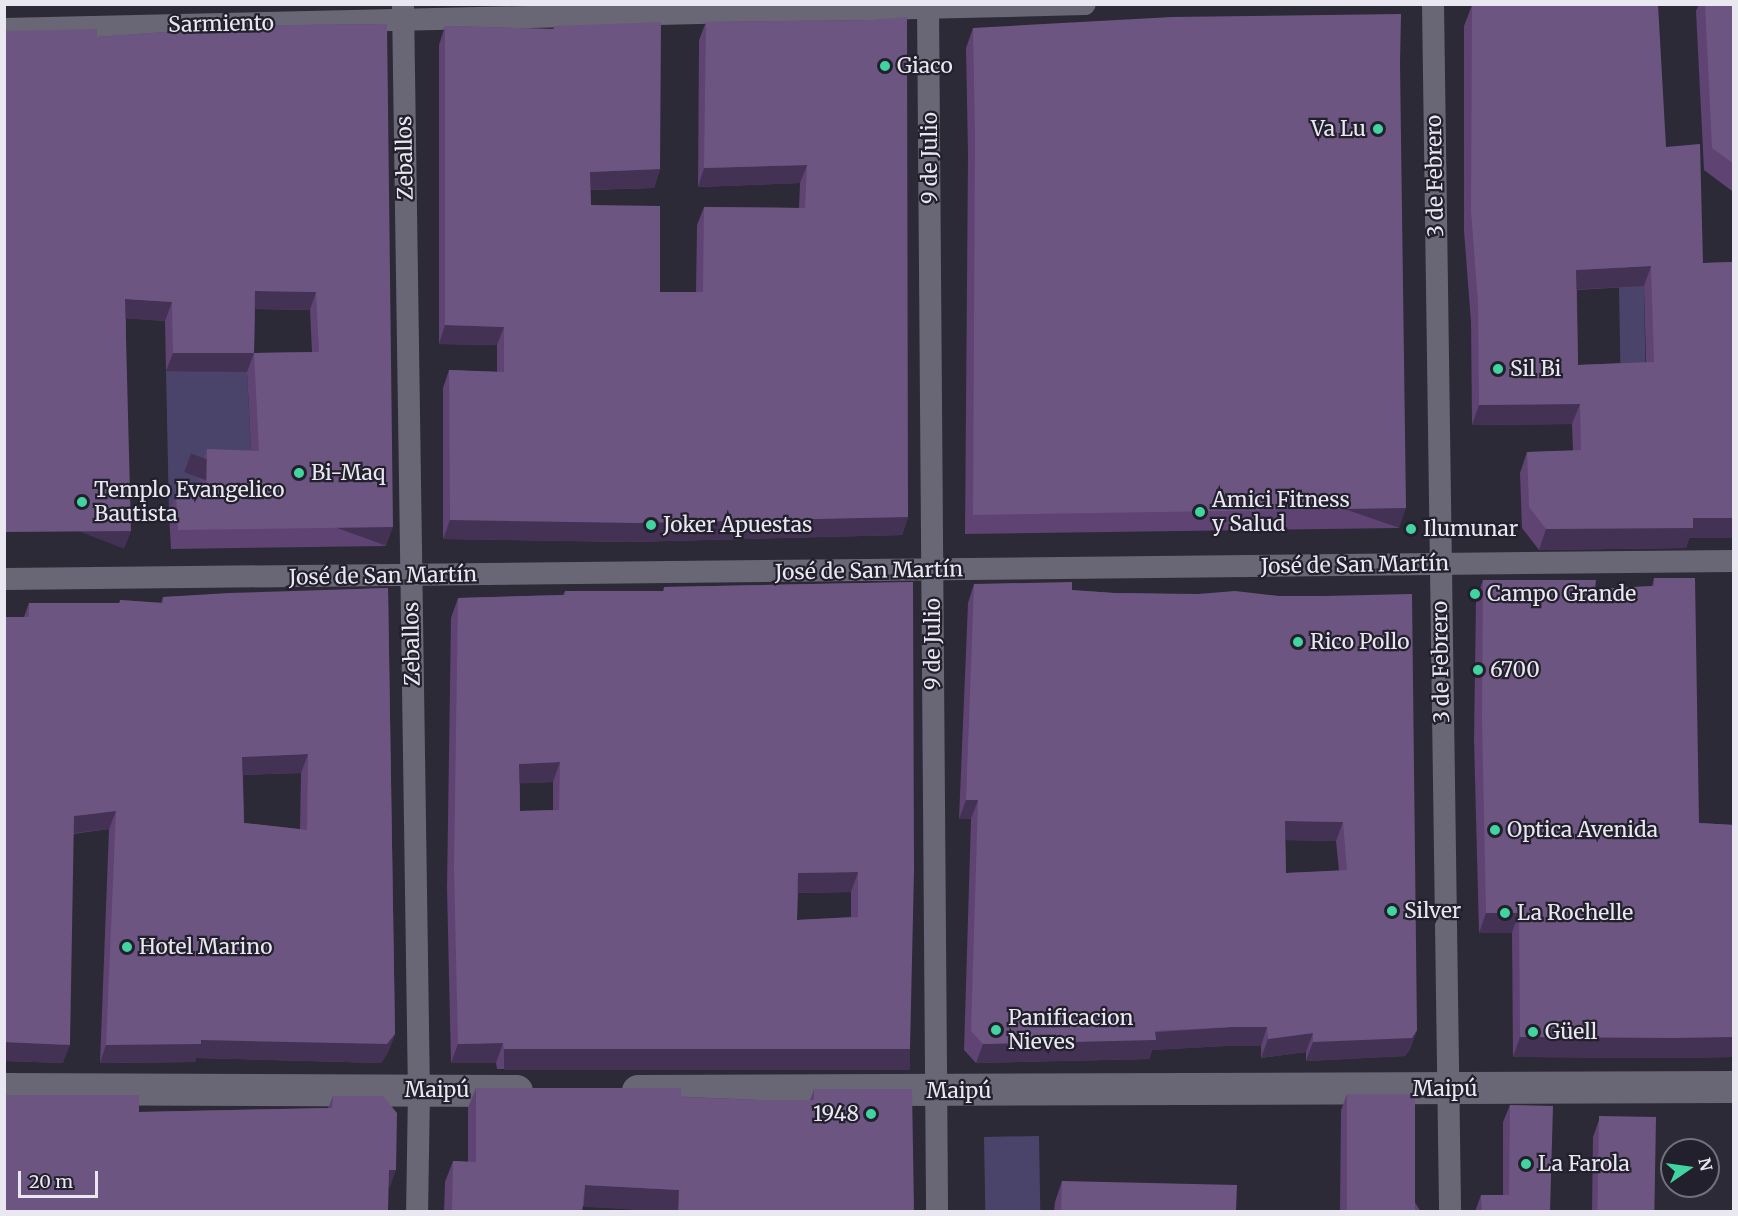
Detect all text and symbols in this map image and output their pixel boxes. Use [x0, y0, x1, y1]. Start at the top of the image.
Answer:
street label: Sarmiento [168, 10, 274, 38]
place label: Giaco [897, 53, 953, 79]
marker: Giaco [878, 59, 892, 73]
street label: 9 de Julio [917, 112, 943, 204]
street label: 3 de Febrero [1421, 115, 1449, 237]
street label: Zeballos [392, 116, 418, 200]
place label: Va Lu [1311, 116, 1366, 142]
marker: Va Lu [1371, 122, 1385, 136]
place label: Sil Bi [1510, 356, 1561, 382]
marker: Sil Bi [1491, 362, 1505, 376]
place label: Bi-Maq [311, 460, 385, 486]
marker: Bi-Maq [292, 466, 306, 480]
place label: Templo Evangelico Bautista [94, 477, 285, 527]
place label: Amici Fitness y Salud [1212, 487, 1350, 537]
marker: Templo Evangelico Bautista [75, 495, 89, 509]
marker: Amici Fitness y Salud [1193, 505, 1207, 519]
place label: Joker Apuestas [663, 512, 812, 538]
place label: Ilumunar [1423, 516, 1518, 542]
marker: Joker Apuestas [644, 518, 658, 532]
marker: Ilumunar [1404, 522, 1418, 536]
street label: José de San Martín [1261, 551, 1449, 579]
street label: José de San Martín [775, 557, 963, 585]
street label: José de San Martín [289, 562, 477, 590]
place label: Campo Grande [1487, 581, 1636, 607]
marker: Campo Grande [1468, 587, 1482, 601]
street label: 9 de Julio [920, 598, 946, 690]
street label: 3 de Febrero [1427, 601, 1455, 723]
street label: Zeballos [399, 602, 425, 686]
place label: Rico Pollo [1310, 629, 1409, 655]
marker: Rico Pollo [1291, 635, 1305, 649]
place label: 6700 [1490, 657, 1540, 683]
marker: 6700 [1471, 663, 1485, 677]
place label: Optica Avenida [1507, 817, 1658, 843]
marker: Optica Avenida [1488, 823, 1502, 837]
place label: Silver [1404, 898, 1461, 924]
place label: La Rochelle [1517, 900, 1633, 926]
marker: Silver [1385, 904, 1399, 918]
marker: La Rochelle [1498, 906, 1512, 920]
place label: Hotel Marino [139, 934, 272, 960]
marker: Hotel Marino [120, 940, 134, 954]
place label: Panificacion Nieves [1008, 1005, 1133, 1055]
place label: Güell [1545, 1019, 1597, 1045]
marker: Panificacion Nieves [989, 1023, 1003, 1037]
marker: Güell [1526, 1025, 1540, 1039]
street label: Maipú [1413, 1076, 1477, 1102]
street label: Maipú [405, 1077, 469, 1103]
street label: Maipú [927, 1078, 991, 1104]
place label: 1948 [813, 1101, 859, 1127]
marker: 1948 [864, 1107, 878, 1121]
north arrow [1660, 1138, 1720, 1198]
place label: La Farola [1538, 1151, 1630, 1177]
text: N [1694, 1156, 1717, 1173]
marker: La Farola [1519, 1157, 1533, 1171]
scale bar [21, 1159, 100, 1197]
text: 20 m [29, 1170, 73, 1193]

